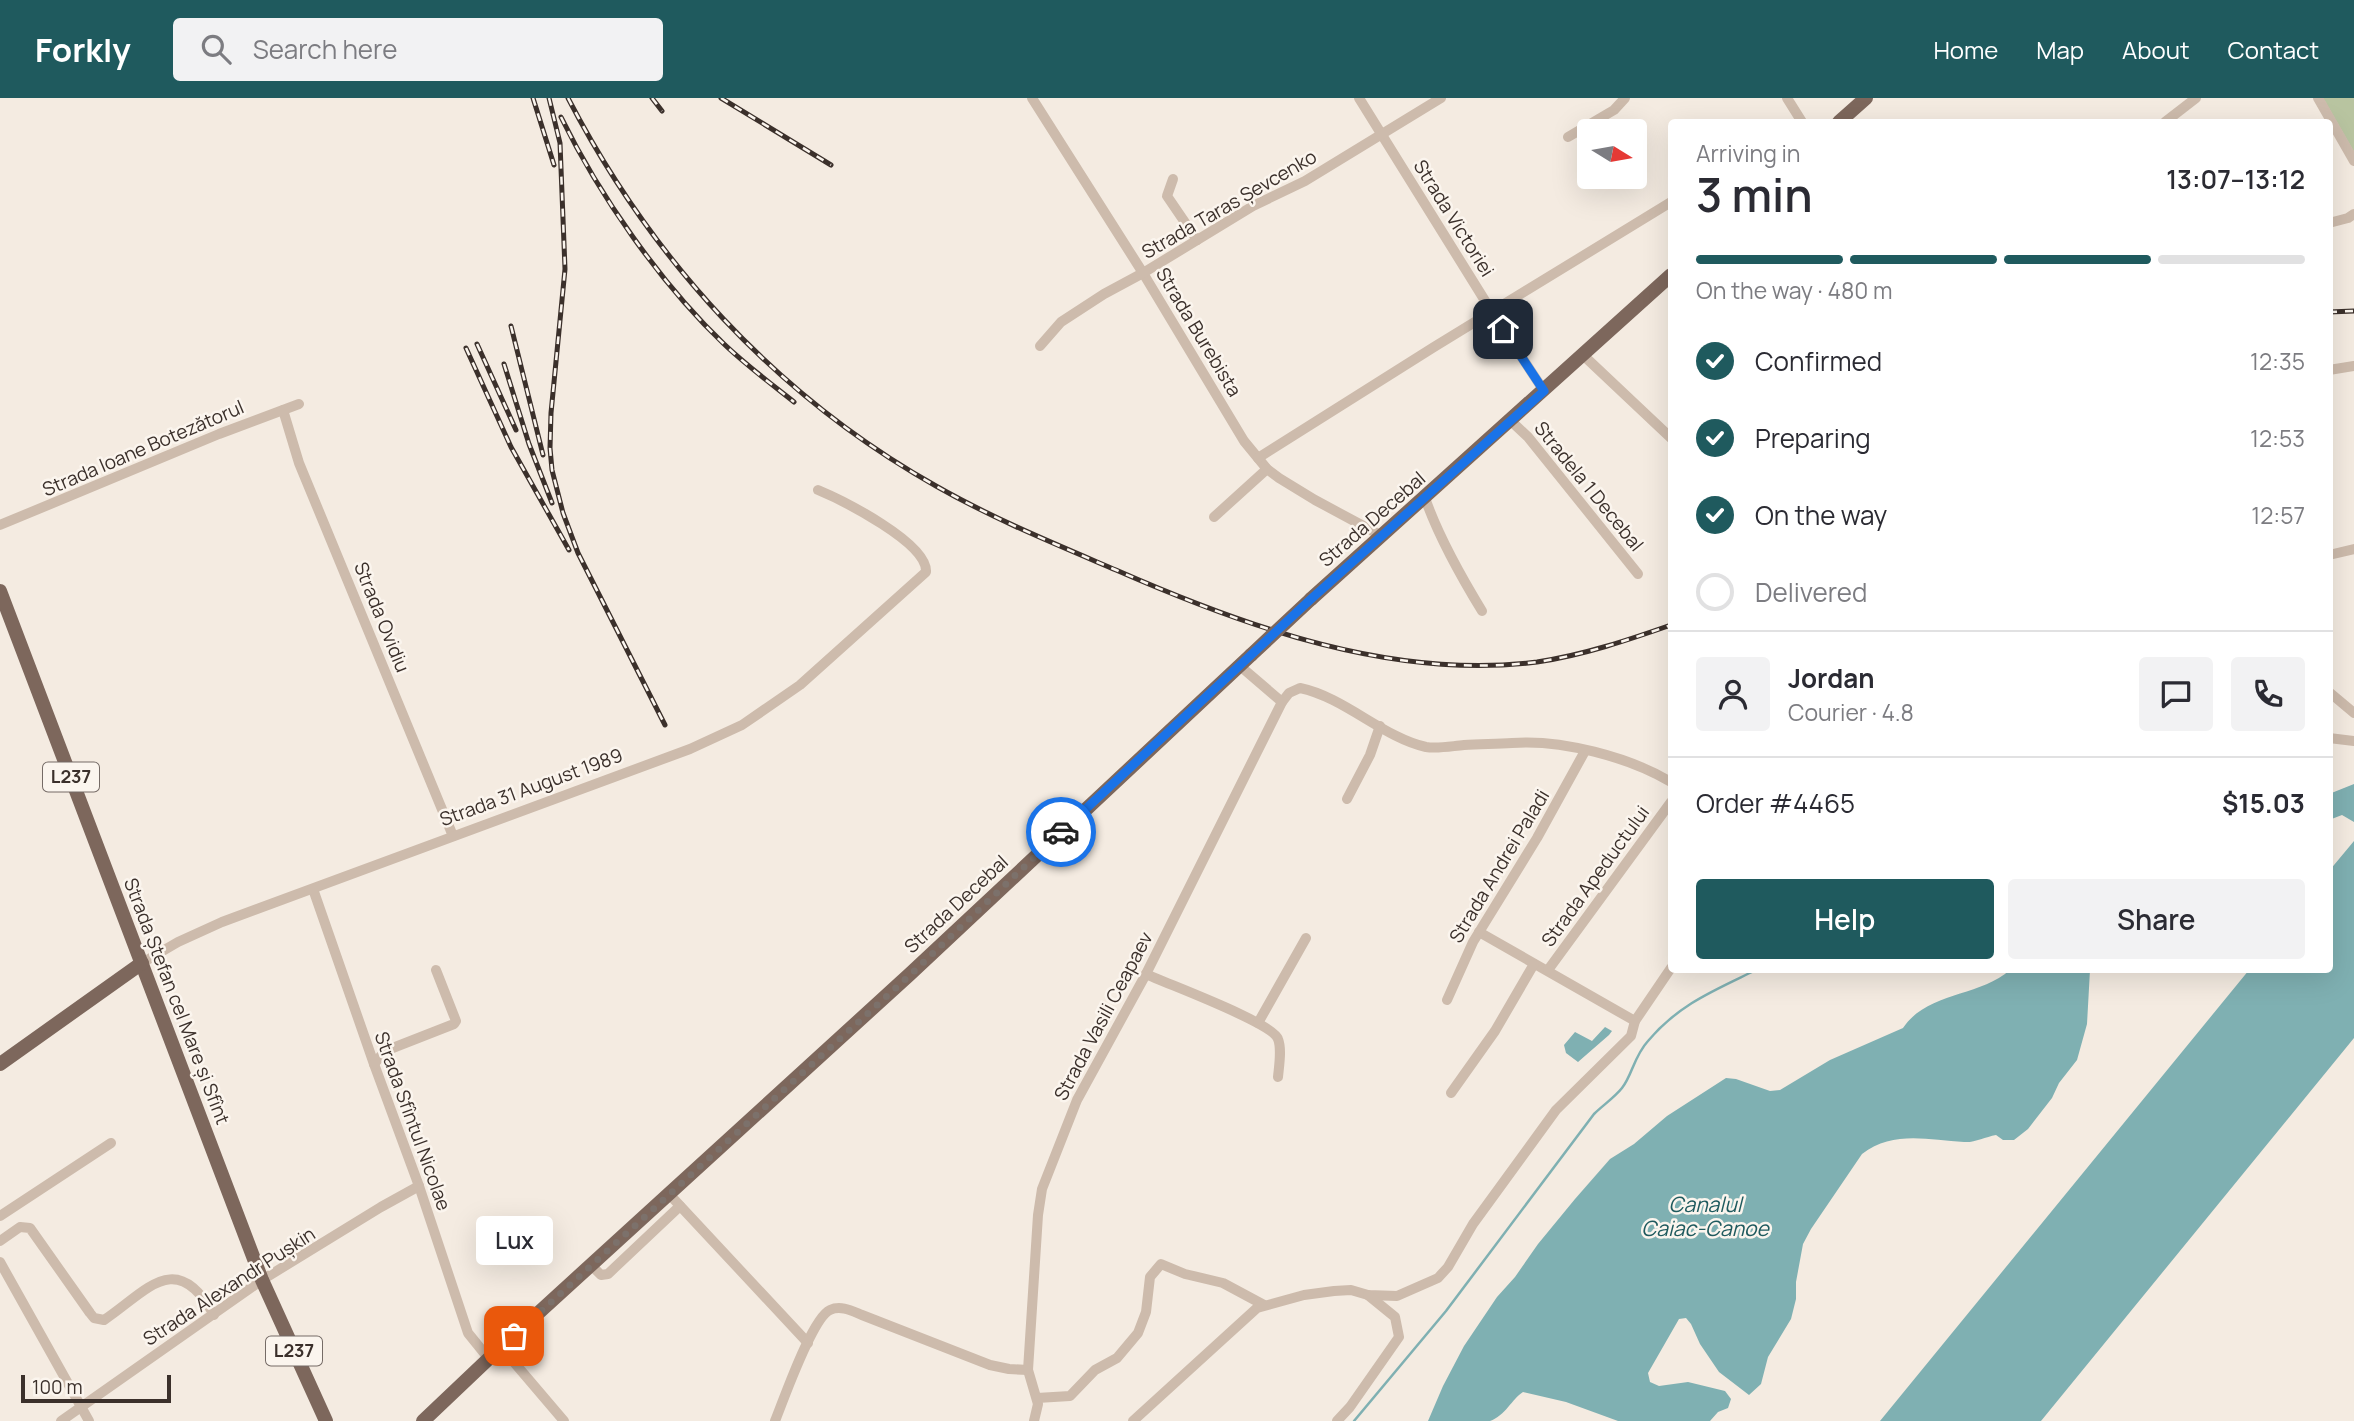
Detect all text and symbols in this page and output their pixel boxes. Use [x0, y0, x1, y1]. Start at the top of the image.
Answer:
search box [173, 18, 663, 81]
text: Forkly [35, 27, 131, 72]
icon: search [197, 30, 235, 68]
text: Search here [253, 31, 397, 67]
text: Home [1933, 33, 1998, 66]
text: Map [2036, 33, 2084, 66]
text: About [2122, 33, 2190, 66]
text: Contact [2228, 33, 2319, 66]
north arrow [1577, 119, 1647, 189]
map controls [1577, 119, 1647, 189]
text: Arriving in [1696, 137, 1801, 169]
street label: Strada Taras Șevcenko [1137, 143, 1321, 265]
street label: Strada Victoriei [1408, 155, 1500, 281]
text: 13:07–13:12 [2166, 161, 2305, 197]
text: 3 min [1696, 163, 1813, 226]
street label: Strada Burebista [1150, 263, 1248, 401]
text: On the way · 480 m [1696, 274, 1892, 306]
pin [1473, 299, 1533, 359]
icon: home [1484, 310, 1522, 348]
icon: check [1696, 342, 1734, 380]
text: Confirmed [1755, 343, 1882, 379]
text: 12:35 [2250, 345, 2305, 377]
street label: Strada Ioane Botezătorul [38, 394, 248, 502]
street label: Stradela 1 Decebal [1529, 416, 1649, 556]
icon: check [1696, 419, 1734, 457]
text: Preparing [1755, 420, 1871, 456]
text: 12:53 [2250, 422, 2305, 454]
street label: Strada Decebal [1313, 465, 1431, 573]
icon: check [1696, 496, 1734, 534]
text: On the way [1755, 497, 1887, 533]
text: 12:57 [2251, 499, 2305, 531]
street label: Strada Ovidiu [348, 558, 416, 676]
text: Delivered [1755, 574, 1867, 610]
button: person [1696, 657, 1770, 731]
button: chat [2139, 657, 2213, 731]
button: phone [2231, 657, 2305, 731]
text: Jordan [1788, 660, 1874, 696]
text: Courier · 4.8 [1788, 696, 1914, 728]
street label: Strada 31 August 1989 [436, 742, 626, 832]
road number: L237 [43, 762, 99, 792]
street label: Strada Andrei Paladi [1443, 784, 1555, 948]
text: Order #4465 [1696, 785, 1855, 821]
text: $15.03 [2222, 785, 2305, 821]
courier [1026, 797, 1096, 867]
street label: Strada Apeductului [1535, 800, 1655, 952]
icon: car [1042, 813, 1080, 851]
street label: Strada Decebal [898, 849, 1014, 959]
street label: Strada Ștefan cel Mare și Sfînt [118, 874, 236, 1128]
button: Help [1696, 879, 1994, 959]
button: Share [2008, 879, 2305, 959]
street label: Strada Vasili Ceapaev [1048, 927, 1159, 1105]
street label: Strada Sfîntul Nicolae [369, 1028, 457, 1214]
water label: Canalul Caiac-Canoe [1641, 1190, 1770, 1242]
callout: Lux [476, 1217, 552, 1266]
street label: Strada Alexandr Pușkin [138, 1221, 320, 1351]
text: Lux [495, 1224, 534, 1256]
pin [484, 1306, 544, 1366]
icon: bag [495, 1317, 533, 1355]
road number: L237 [266, 1336, 322, 1366]
scale bar [21, 1372, 172, 1404]
text: 100 m [32, 1374, 83, 1400]

